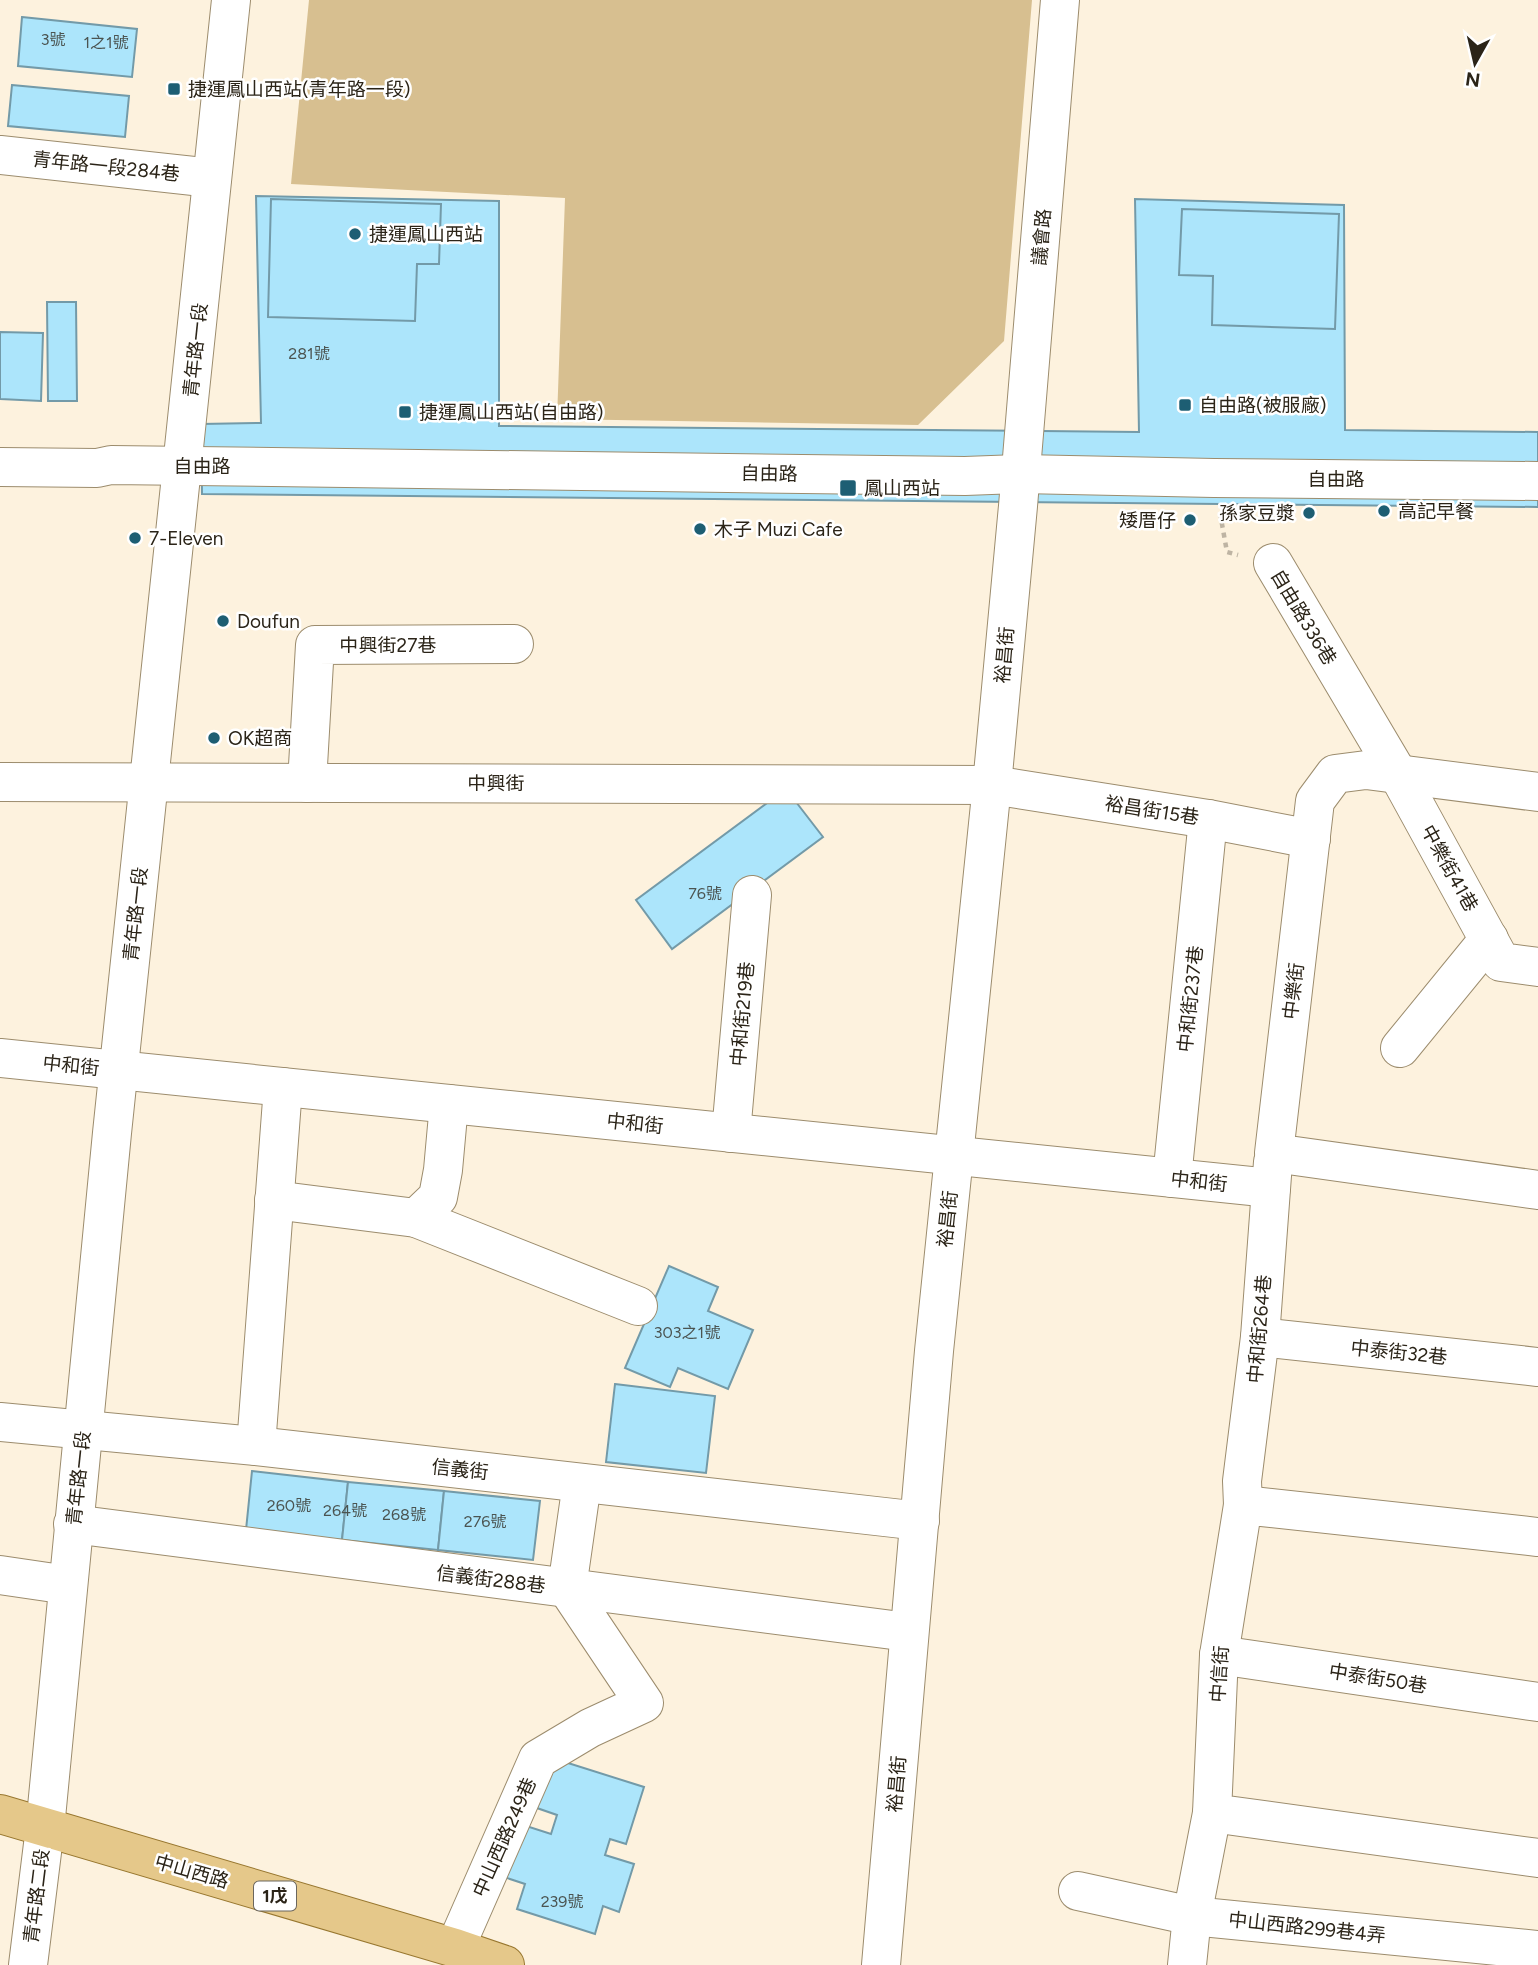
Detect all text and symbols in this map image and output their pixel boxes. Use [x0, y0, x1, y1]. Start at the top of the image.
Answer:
north arrow [1440, 28, 1510, 98]
house number: 3號 [41, 30, 65, 49]
house number: 1之1號 [83, 33, 129, 52]
text: N [1464, 67, 1482, 92]
place label: 捷運鳳山西站(青年路一段) [188, 78, 410, 101]
marker: 捷運鳳山西站(青年路一段) [166, 81, 182, 97]
street label: 青年路一段284巷 [31, 147, 181, 186]
street label: 議會路 [1028, 208, 1055, 266]
place label: 捷運鳳山西站 [369, 223, 483, 246]
marker: 捷運鳳山西站 [347, 226, 363, 242]
street label: 青年路一段 [179, 302, 212, 399]
house number: 281號 [288, 344, 330, 363]
place label: 自由路(被服廠) [1199, 394, 1326, 417]
marker: 自由路(被服廠) [1177, 397, 1193, 413]
place label: 捷運鳳山西站(自由路) [419, 401, 603, 424]
marker: 捷運鳳山西站(自由路) [397, 404, 413, 420]
street label: 自由路 [173, 455, 231, 478]
street label: 自由路 [740, 462, 798, 485]
street label: 自由路 [1307, 468, 1365, 491]
place label: 鳳山西站 [864, 477, 940, 500]
marker: 鳳山西站 [838, 478, 858, 498]
place label: 高記早餐 [1398, 500, 1474, 523]
place label: 孫家豆漿 [1219, 502, 1295, 525]
marker: 高記早餐 [1376, 503, 1392, 519]
marker: 孫家豆漿 [1301, 505, 1317, 521]
place label: 矮厝仔 [1119, 509, 1176, 532]
marker: 矮厝仔 [1182, 512, 1198, 528]
place label: 木子 Muzi Cafe [714, 518, 843, 541]
marker: 木子 Muzi Cafe [692, 521, 708, 537]
place label: 7-Eleven [149, 527, 223, 550]
marker: 7-Eleven [127, 530, 143, 546]
street label: 自由路336巷 [1266, 565, 1341, 669]
place label: Doufun [237, 610, 300, 633]
marker: Doufun [215, 613, 231, 629]
street label: 裕昌街 [991, 626, 1018, 684]
street label: 中興街27巷 [340, 634, 436, 657]
place label: OK超商 [228, 727, 292, 750]
marker: OK超商 [206, 730, 222, 746]
street label: 中興街 [467, 772, 525, 795]
street label: 裕昌街15巷 [1103, 792, 1201, 829]
street label: 中樂街41巷 [1416, 821, 1483, 916]
street label: 青年路一段 [119, 866, 152, 963]
house number: 76號 [688, 884, 722, 903]
street label: 中和街237巷 [1173, 945, 1208, 1054]
street label: 中和街219巷 [726, 961, 759, 1067]
street label: 中樂街 [1279, 961, 1308, 1021]
street label: 中和街 [41, 1051, 101, 1080]
street label: 中和街 [605, 1109, 665, 1138]
street label: 中和街 [1169, 1167, 1229, 1196]
street label: 裕昌街 [933, 1189, 962, 1249]
street label: 中和街264巷 [1243, 1274, 1276, 1384]
house number: 303之1號 [654, 1323, 720, 1342]
street label: 中泰街32巷 [1350, 1336, 1448, 1369]
street label: 青年路一段 [62, 1430, 95, 1527]
street label: 信義街 [430, 1455, 490, 1484]
house number: 260號 [267, 1496, 311, 1515]
house number: 264號 [323, 1501, 367, 1520]
house number: 268號 [382, 1505, 426, 1524]
house number: 276號 [464, 1512, 506, 1531]
street label: 信義街288巷 [435, 1561, 547, 1598]
street label: 中信街 [1206, 1645, 1233, 1703]
street label: 中泰街50巷 [1327, 1659, 1429, 1698]
street label: 裕昌街 [883, 1755, 910, 1813]
street label: 中山西路249巷 [468, 1774, 541, 1900]
street label: 青年路二段 [19, 1848, 54, 1945]
street label: 中山西路 [152, 1850, 232, 1893]
road number: 1戊 [254, 1882, 296, 1910]
house number: 239號 [541, 1892, 583, 1911]
street label: 中山西路299巷4弄 [1227, 1908, 1387, 1947]

